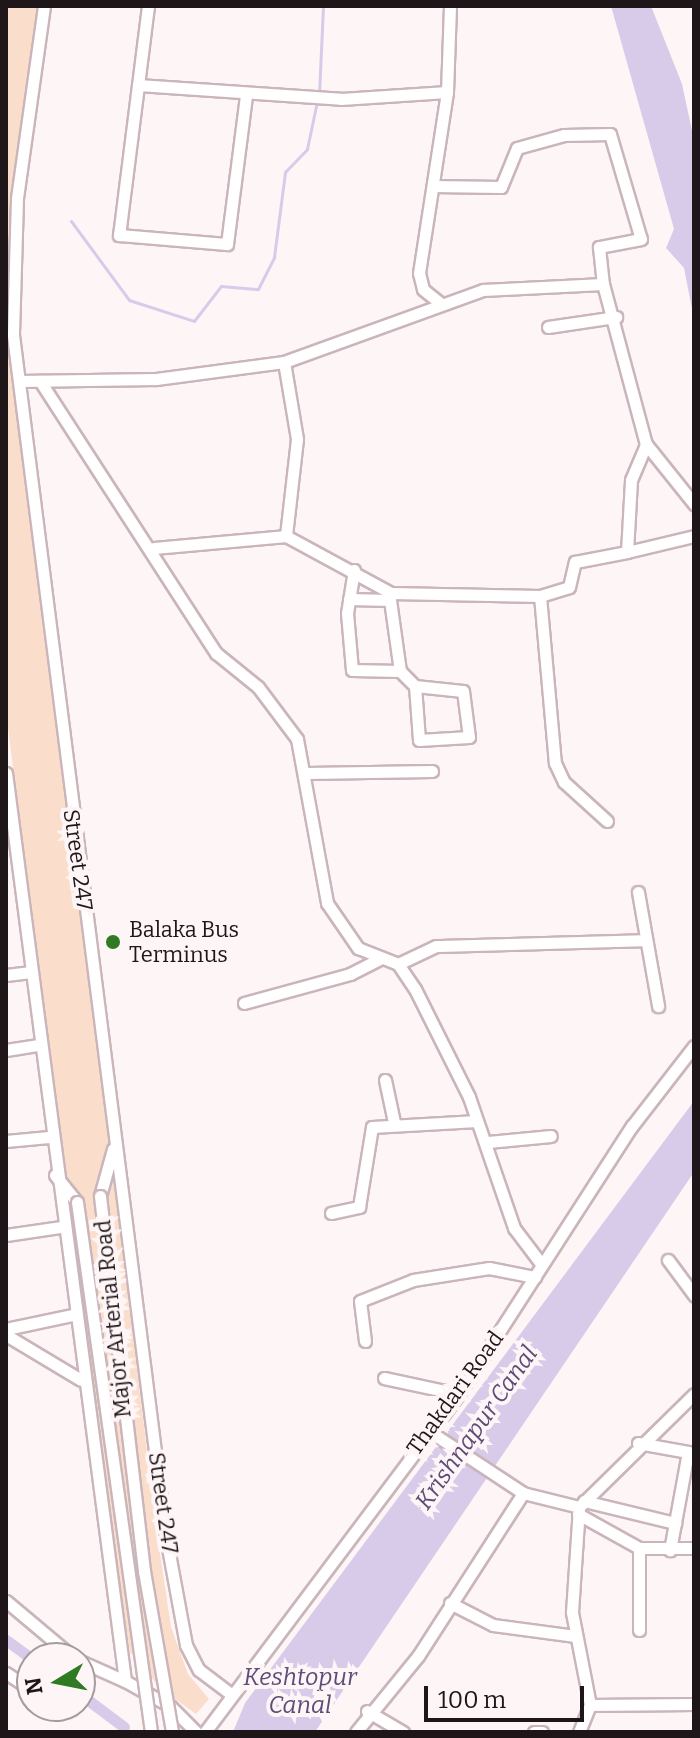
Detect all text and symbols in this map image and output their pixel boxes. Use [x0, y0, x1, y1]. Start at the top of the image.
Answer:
street label: Street 247 [58, 808, 98, 912]
place label: Balaka Bus Terminus [129, 916, 239, 968]
marker: Balaka Bus Terminus [104, 933, 122, 951]
street label: Major Arterial Road [89, 1219, 137, 1419]
street label: Thakdari Road [401, 1326, 509, 1460]
water label: Krishnapur Canal [410, 1341, 544, 1515]
street label: Street 247 [143, 1451, 183, 1555]
north arrow [16, 1642, 96, 1722]
water label: Keshtopur Canal [243, 1664, 357, 1720]
scale bar [428, 1670, 588, 1720]
text: N [19, 1675, 49, 1697]
text: 100 m [438, 1686, 506, 1714]

